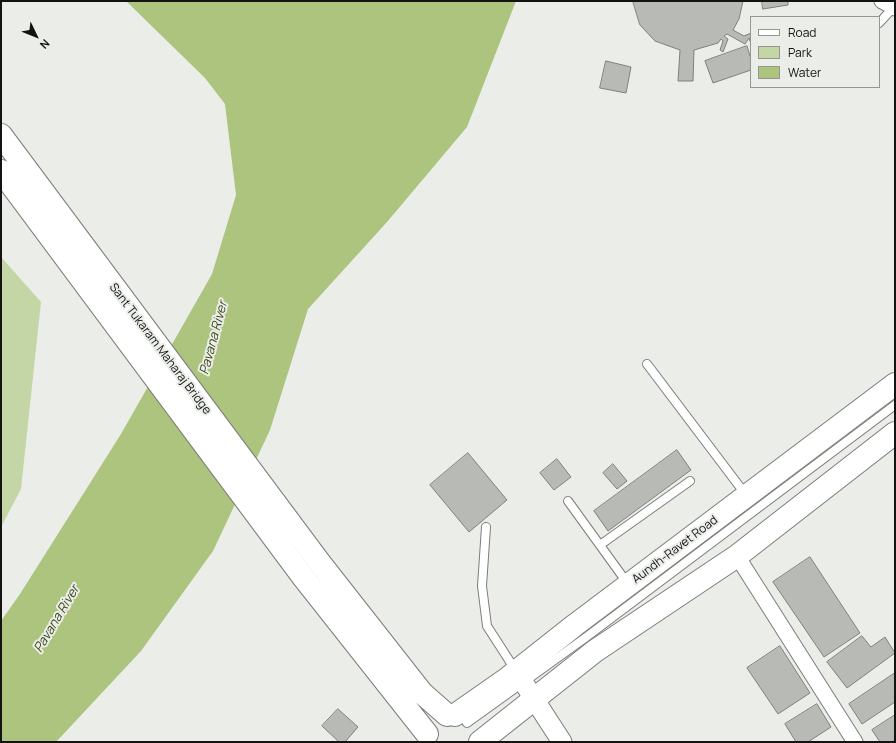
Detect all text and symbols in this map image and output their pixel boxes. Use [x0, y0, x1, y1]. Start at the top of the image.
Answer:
north arrow [16, 16, 56, 56]
legend [750, 16, 880, 88]
text: Road [788, 24, 816, 41]
text: N [37, 37, 53, 53]
text: Park [788, 44, 812, 61]
text: Water [788, 64, 821, 81]
street label: Sant Tukaram Maharaj Bridge [106, 281, 214, 417]
water label: Pavana River [197, 300, 231, 376]
street label: Aundh-Ravet Road [629, 513, 721, 587]
water label: Pavana River [31, 583, 83, 655]

